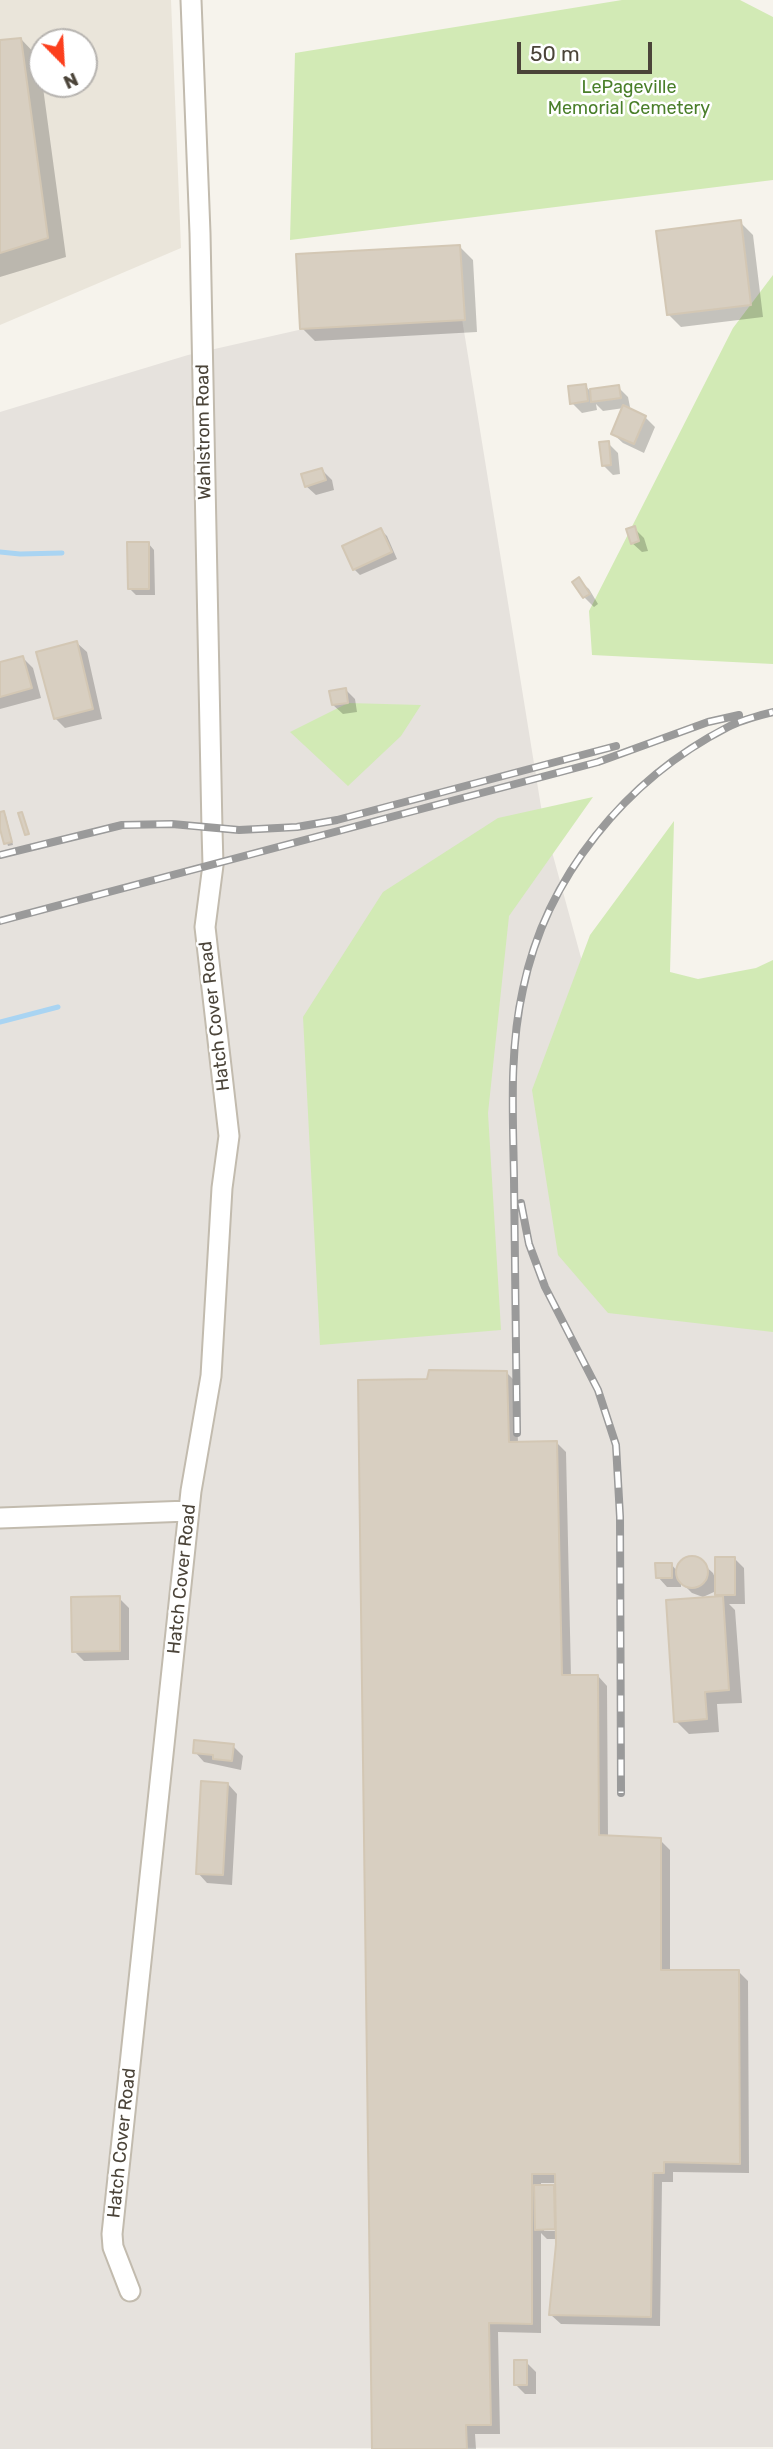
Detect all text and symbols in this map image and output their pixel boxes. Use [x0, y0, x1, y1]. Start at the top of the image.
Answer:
north arrow [28, 28, 98, 98]
scale bar [521, 28, 656, 72]
text: 50 m [530, 41, 580, 66]
text: N [60, 68, 82, 94]
park label: LePageville Memorial Cemetery [548, 77, 710, 119]
street label: Wahlstrom Road [192, 364, 216, 500]
street label: Hatch Cover Road [195, 940, 235, 1092]
street label: Hatch Cover Road [163, 1503, 201, 1655]
street label: Hatch Cover Road [103, 2067, 141, 2219]

